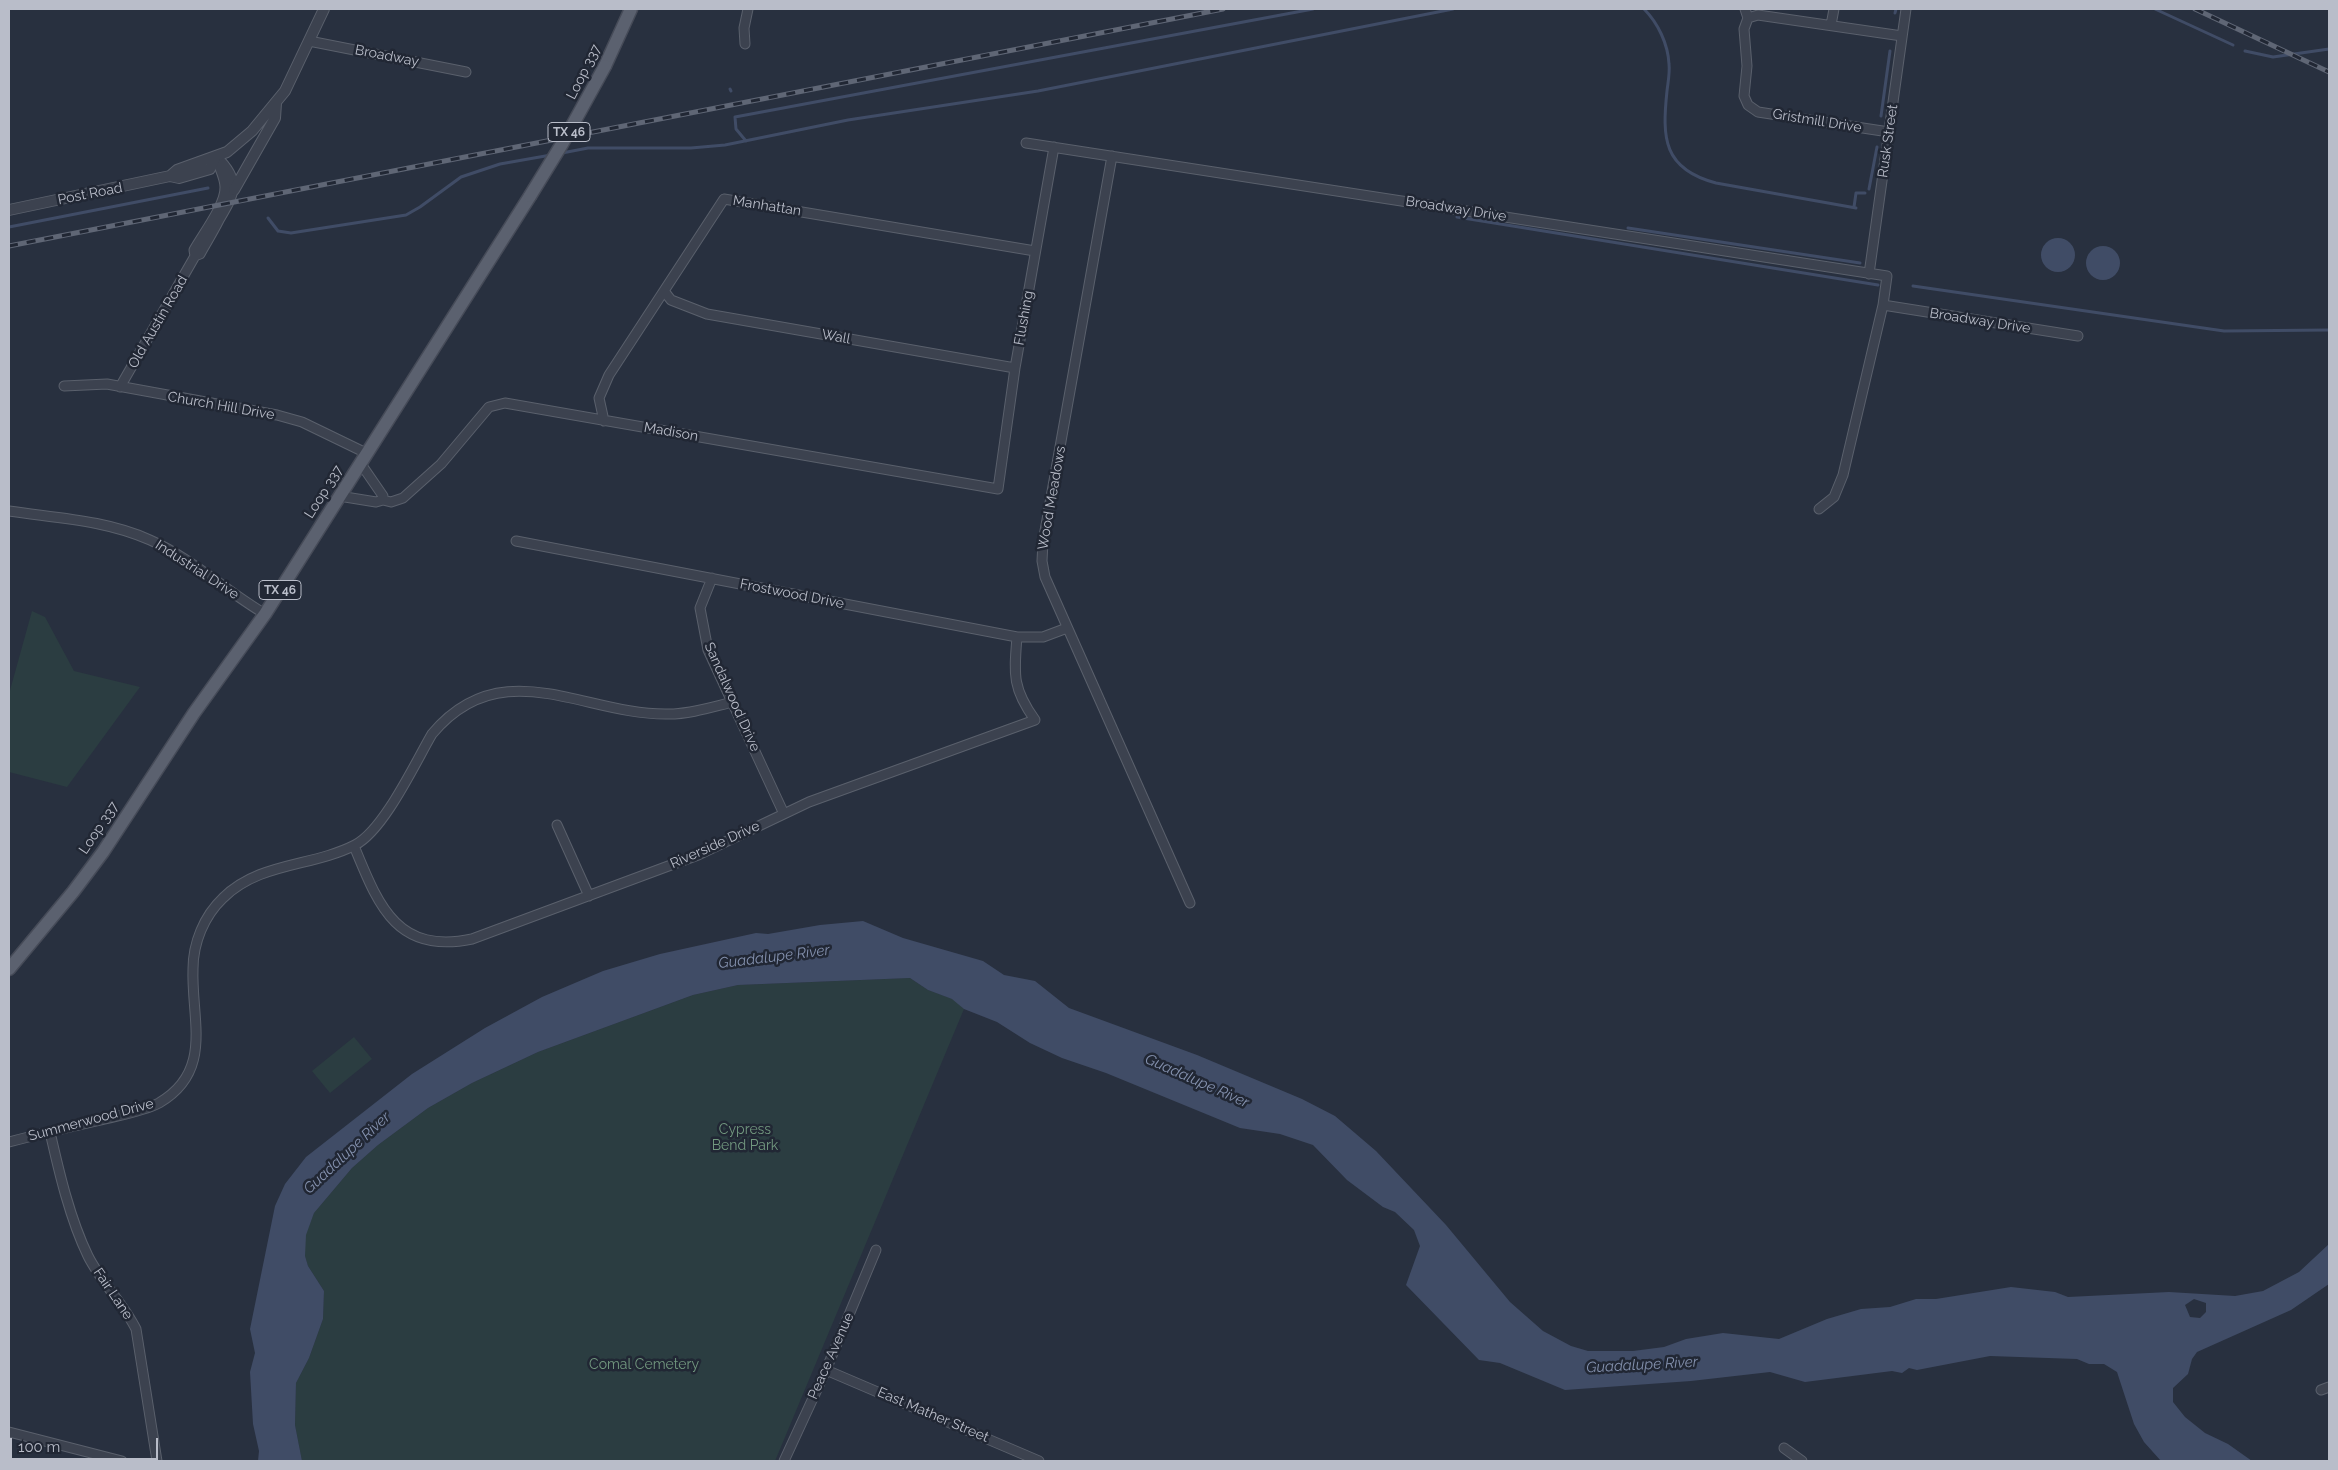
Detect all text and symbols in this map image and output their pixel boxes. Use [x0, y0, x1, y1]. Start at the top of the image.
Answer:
street label: Broadway [354, 42, 420, 70]
street label: Loop 337 [563, 42, 605, 102]
street label: Rusk Street [1875, 103, 1901, 179]
street label: Gristmill Drive [1771, 106, 1863, 136]
road number: TX 46 [548, 122, 590, 142]
street label: Post Road [56, 180, 124, 208]
street label: Manhattan [732, 192, 802, 220]
street label: Broadway Drive [1404, 193, 1508, 225]
street label: Old Austin Road [125, 273, 191, 371]
street label: Flushing [1011, 289, 1037, 347]
street label: Broadway Drive [1928, 305, 2032, 337]
street label: Wall [820, 326, 852, 348]
street label: Church Hill Drive [166, 388, 276, 424]
street label: Madison [643, 419, 699, 445]
street label: Wood Meadows [1035, 445, 1069, 551]
street label: Loop 337 [301, 462, 347, 522]
street label: Industrial Drive [152, 537, 242, 603]
street label: Frostwood Drive [739, 576, 845, 612]
road number: TX 46 [259, 580, 301, 600]
street label: Sandalwood Drive [700, 640, 764, 754]
street label: Loop 337 [75, 799, 123, 857]
street label: Riverside Drive [668, 818, 762, 872]
water label: Guadalupe River [717, 941, 831, 973]
water label: Guadalupe River [1142, 1050, 1252, 1112]
street label: Summerwood Drive [26, 1095, 156, 1145]
water label: Guadalupe River [300, 1108, 394, 1198]
park label: Cypress Bend Park [712, 1122, 778, 1154]
street label: Fair Lane [90, 1265, 136, 1323]
street label: Peace Avenue [804, 1310, 858, 1402]
water label: Guadalupe River [1586, 1353, 1698, 1377]
park label: Comal Cemetery [589, 1357, 699, 1373]
street label: East Mather Street [875, 1384, 991, 1446]
scale bar [12, 1428, 160, 1460]
text: 100 m [18, 1438, 60, 1456]

